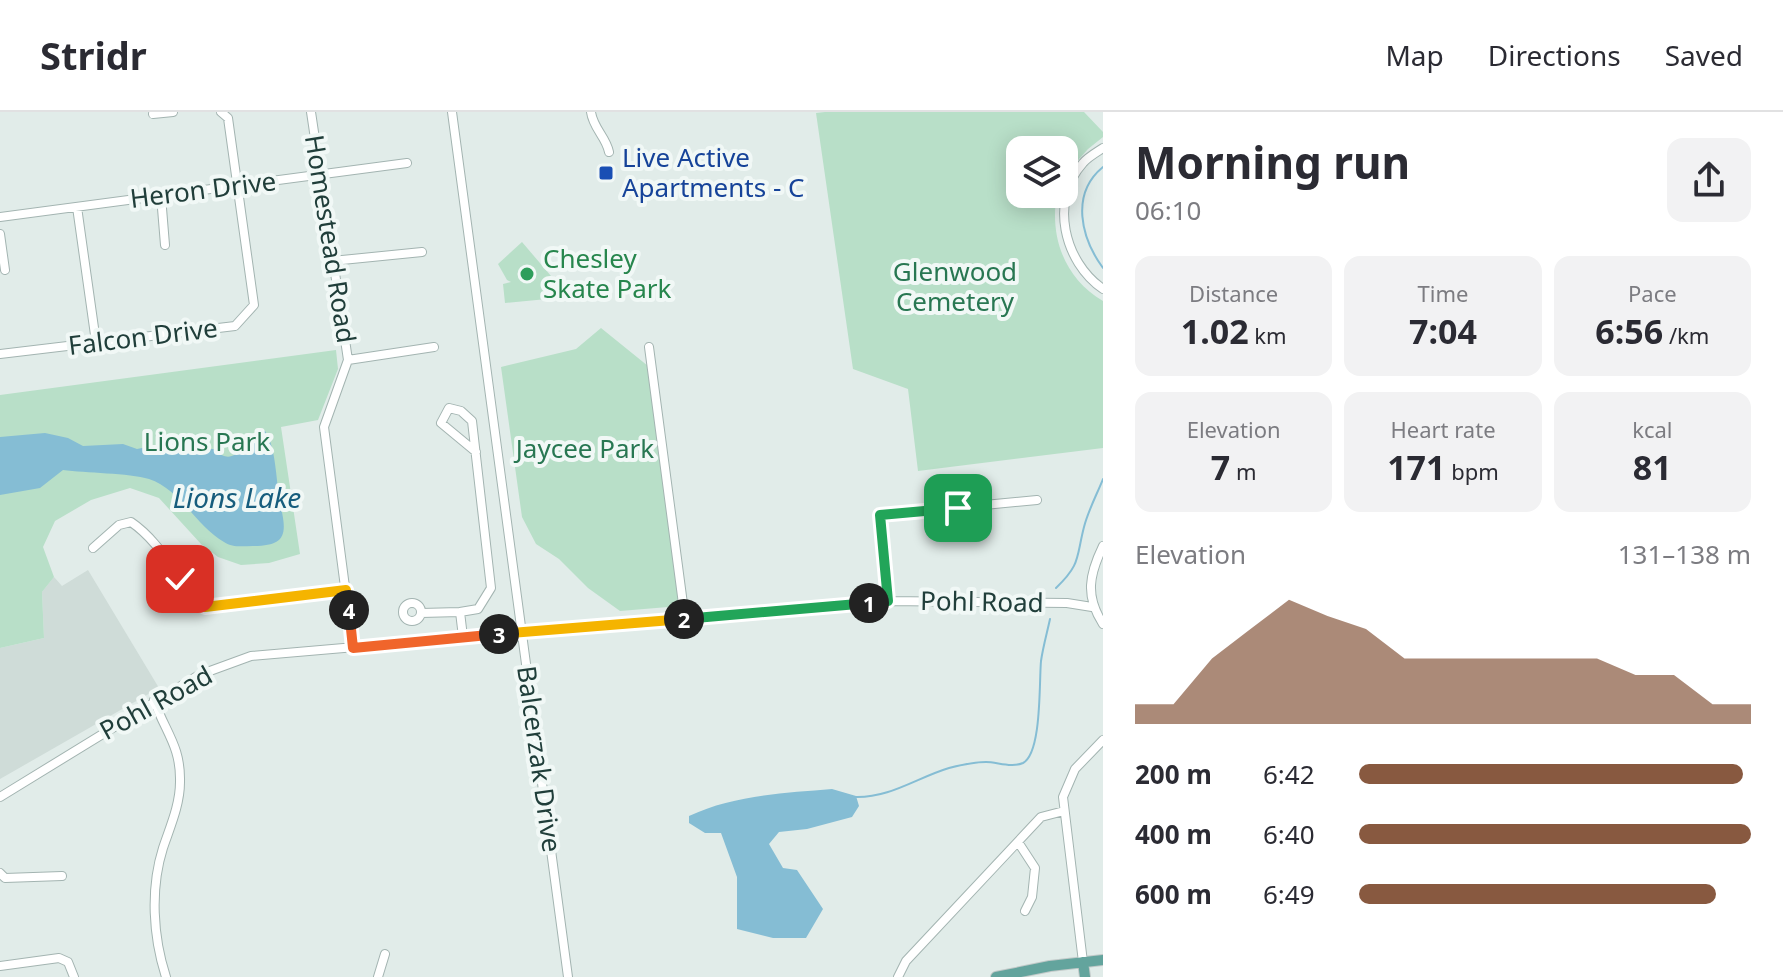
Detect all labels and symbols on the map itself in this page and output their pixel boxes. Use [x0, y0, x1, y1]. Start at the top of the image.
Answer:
street label: Homestead Road [297, 132, 365, 346]
place label: Live Active Apartments - C [622, 139, 805, 205]
street label: Heron Drive [128, 162, 278, 216]
marker: Live Active Apartments - C [597, 164, 615, 182]
place label: Chesley Skate Park [543, 240, 672, 306]
park label: Glenwood Cemetery [893, 253, 1017, 319]
marker: Chesley Skate Park [518, 265, 536, 283]
street label: Falcon Drive [66, 309, 220, 363]
park label: Lions Park [144, 423, 270, 459]
park label: Jaycee Park [513, 430, 654, 466]
pin [924, 474, 992, 542]
water label: Lions Lake [173, 478, 301, 516]
pin [146, 545, 214, 613]
street label: Pohl Road [920, 582, 1044, 620]
pin: 1 [849, 583, 889, 623]
pin: 4 [329, 590, 369, 630]
pin: 2 [664, 599, 704, 639]
pin: 3 [479, 614, 519, 654]
street label: Pohl Road [93, 656, 218, 748]
street label: Balcerzak Drive [509, 663, 571, 854]

